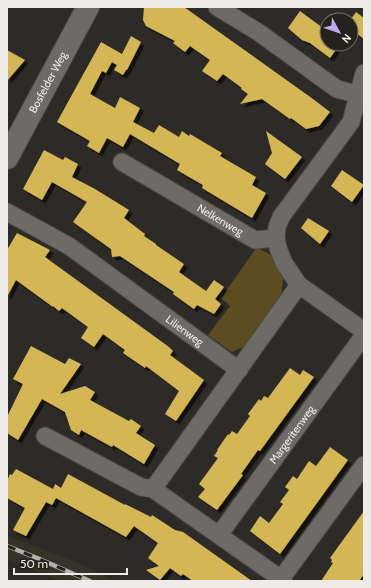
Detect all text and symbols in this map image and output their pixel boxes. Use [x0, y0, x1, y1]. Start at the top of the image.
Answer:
north arrow [319, 12, 359, 52]
text: N [339, 31, 355, 46]
street label: Bosfelder Weg [25, 49, 70, 115]
street label: Nelkenweg [195, 201, 246, 239]
street label: Lilienweg [163, 312, 207, 349]
street label: Margeritenweg [266, 402, 318, 467]
scale bar [14, 550, 127, 576]
text: 50 m [20, 556, 48, 571]

